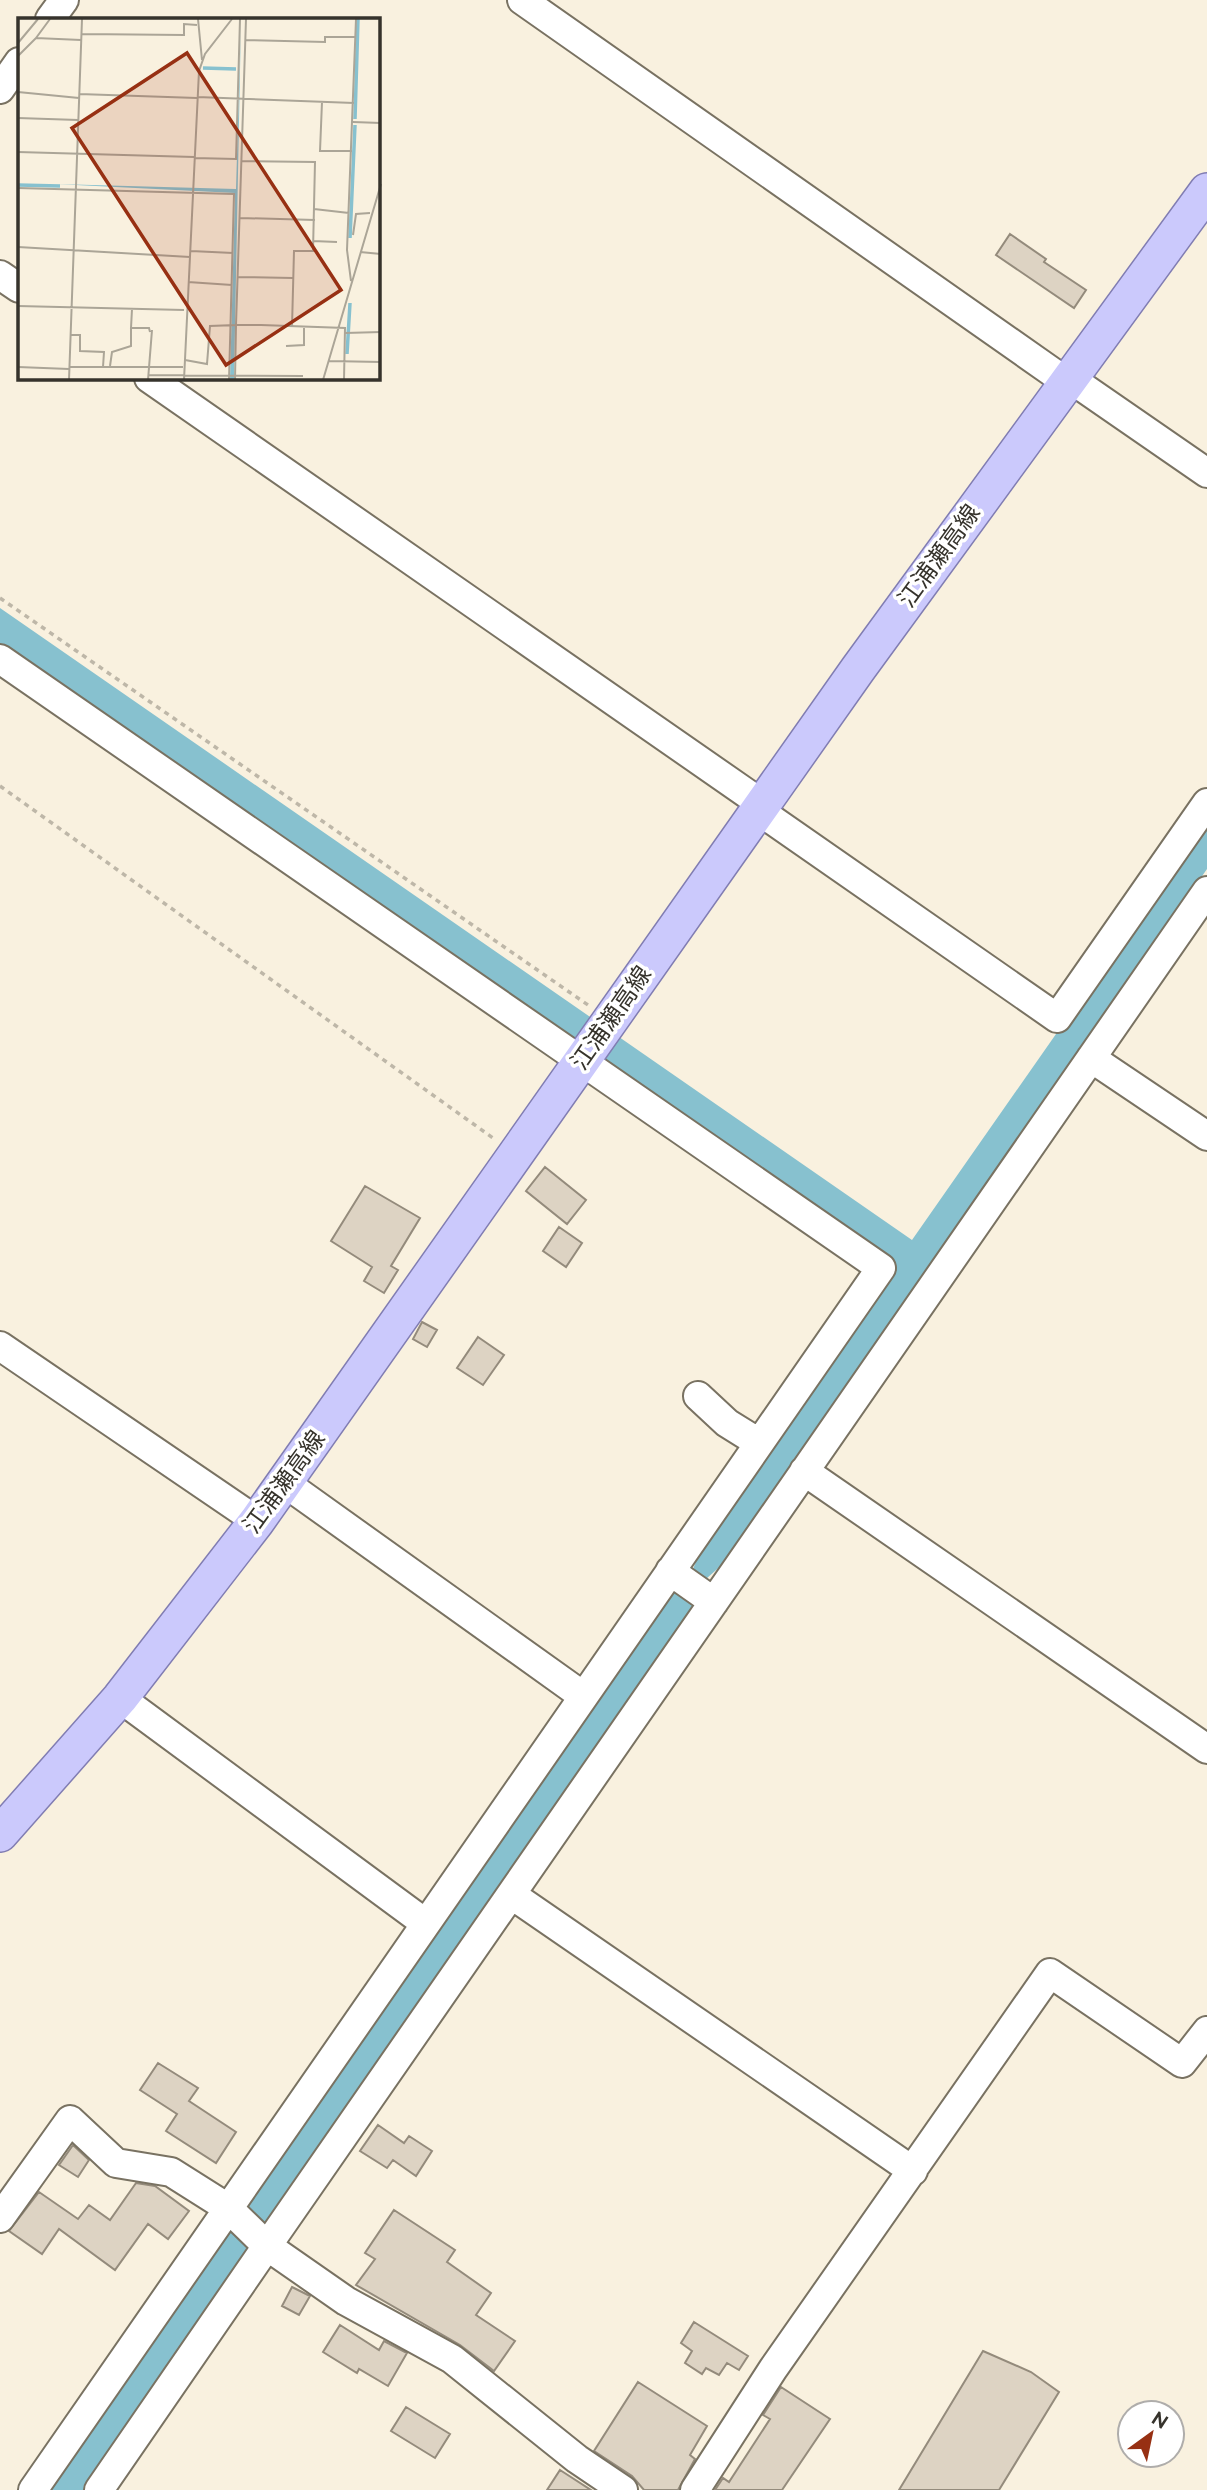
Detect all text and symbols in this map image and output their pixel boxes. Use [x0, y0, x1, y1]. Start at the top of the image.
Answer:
inset map [18, 18, 380, 380]
street label: 江浦瀬高線 [892, 499, 986, 613]
street label: 江浦瀬高線 [564, 960, 657, 1075]
street label: 江浦瀬高線 [237, 1425, 331, 1539]
north arrow [1116, 2399, 1186, 2469]
text: N [1148, 2407, 1172, 2433]

